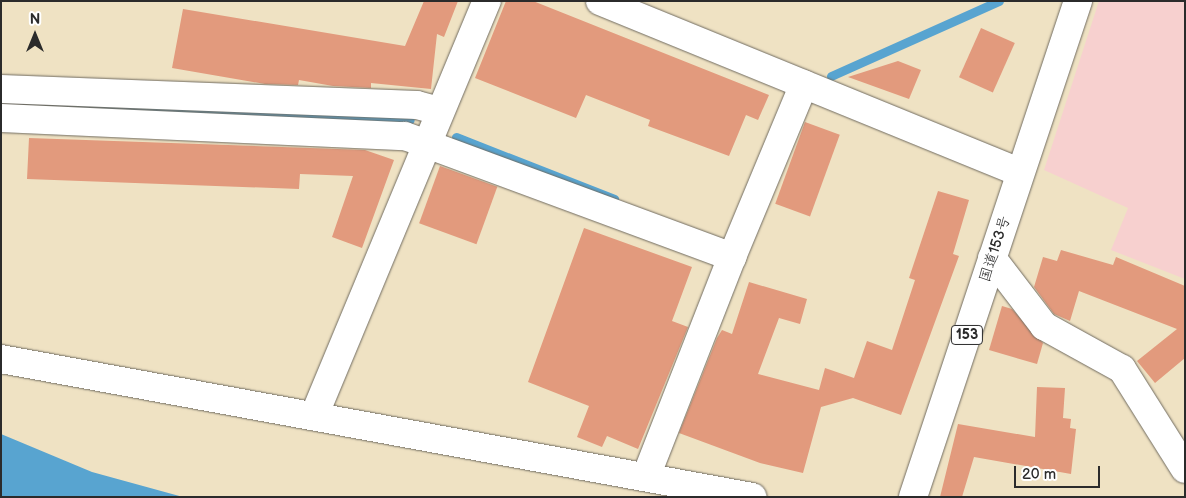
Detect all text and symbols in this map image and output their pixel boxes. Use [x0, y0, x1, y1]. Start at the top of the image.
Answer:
north arrow [10, 10, 60, 60]
text: N [30, 11, 40, 28]
street label: 国道153号 [976, 214, 1014, 284]
road number: 153 [951, 324, 983, 346]
scale bar [1016, 456, 1102, 488]
text: 20 m [1022, 465, 1056, 484]

